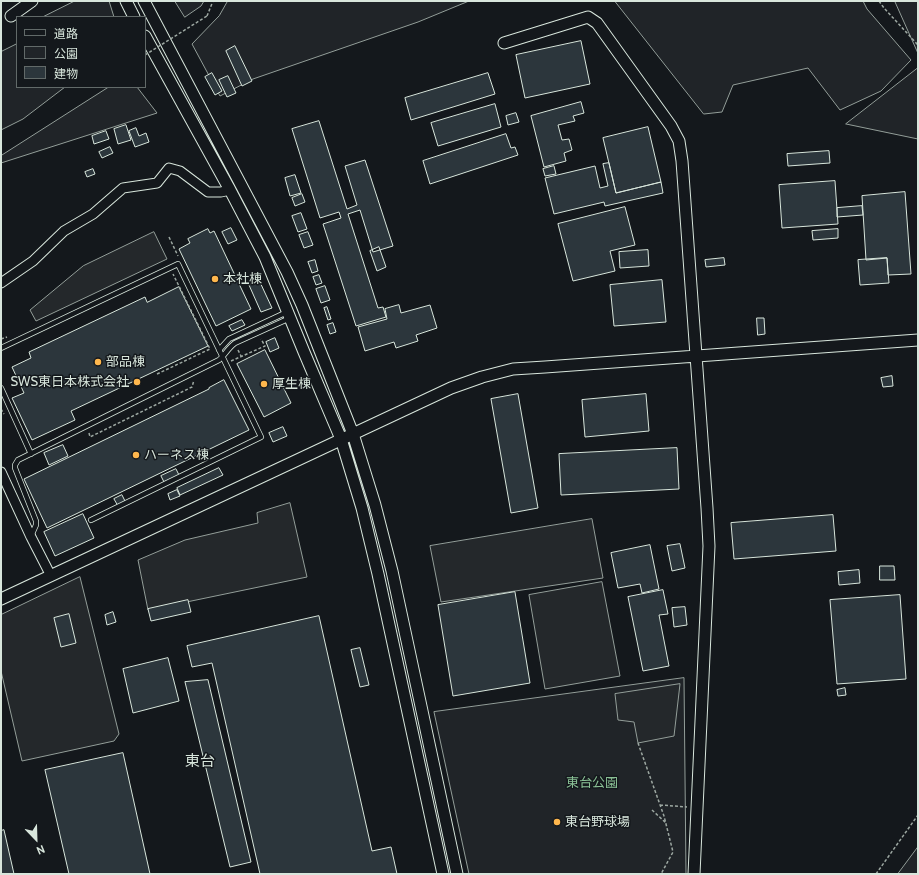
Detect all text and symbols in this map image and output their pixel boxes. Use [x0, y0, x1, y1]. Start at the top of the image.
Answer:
legend [16, 16, 146, 88]
text: 道路 [54, 26, 78, 41]
text: 公園 [54, 46, 78, 61]
text: 建物 [54, 66, 78, 81]
place label: 本社棟 [223, 271, 262, 287]
marker: 本社棟 [210, 274, 220, 284]
place label: 部品棟 [106, 354, 145, 370]
marker: 部品棟 [93, 357, 103, 367]
place label: SWS東日本株式会社 [11, 374, 129, 390]
place label: 厚生棟 [272, 376, 311, 392]
marker: SWS東日本株式会社 [132, 377, 142, 387]
marker: 厚生棟 [259, 379, 269, 389]
place label: ハーネス棟 [144, 447, 209, 463]
marker: ハーネス棟 [131, 450, 141, 460]
district label: 東台 [185, 753, 215, 771]
park label: 東台公園 [566, 775, 618, 791]
place label: 東台野球場 [565, 814, 630, 830]
marker: 東台野球場 [552, 817, 562, 827]
north arrow [16, 819, 56, 859]
text: N [34, 842, 47, 858]

